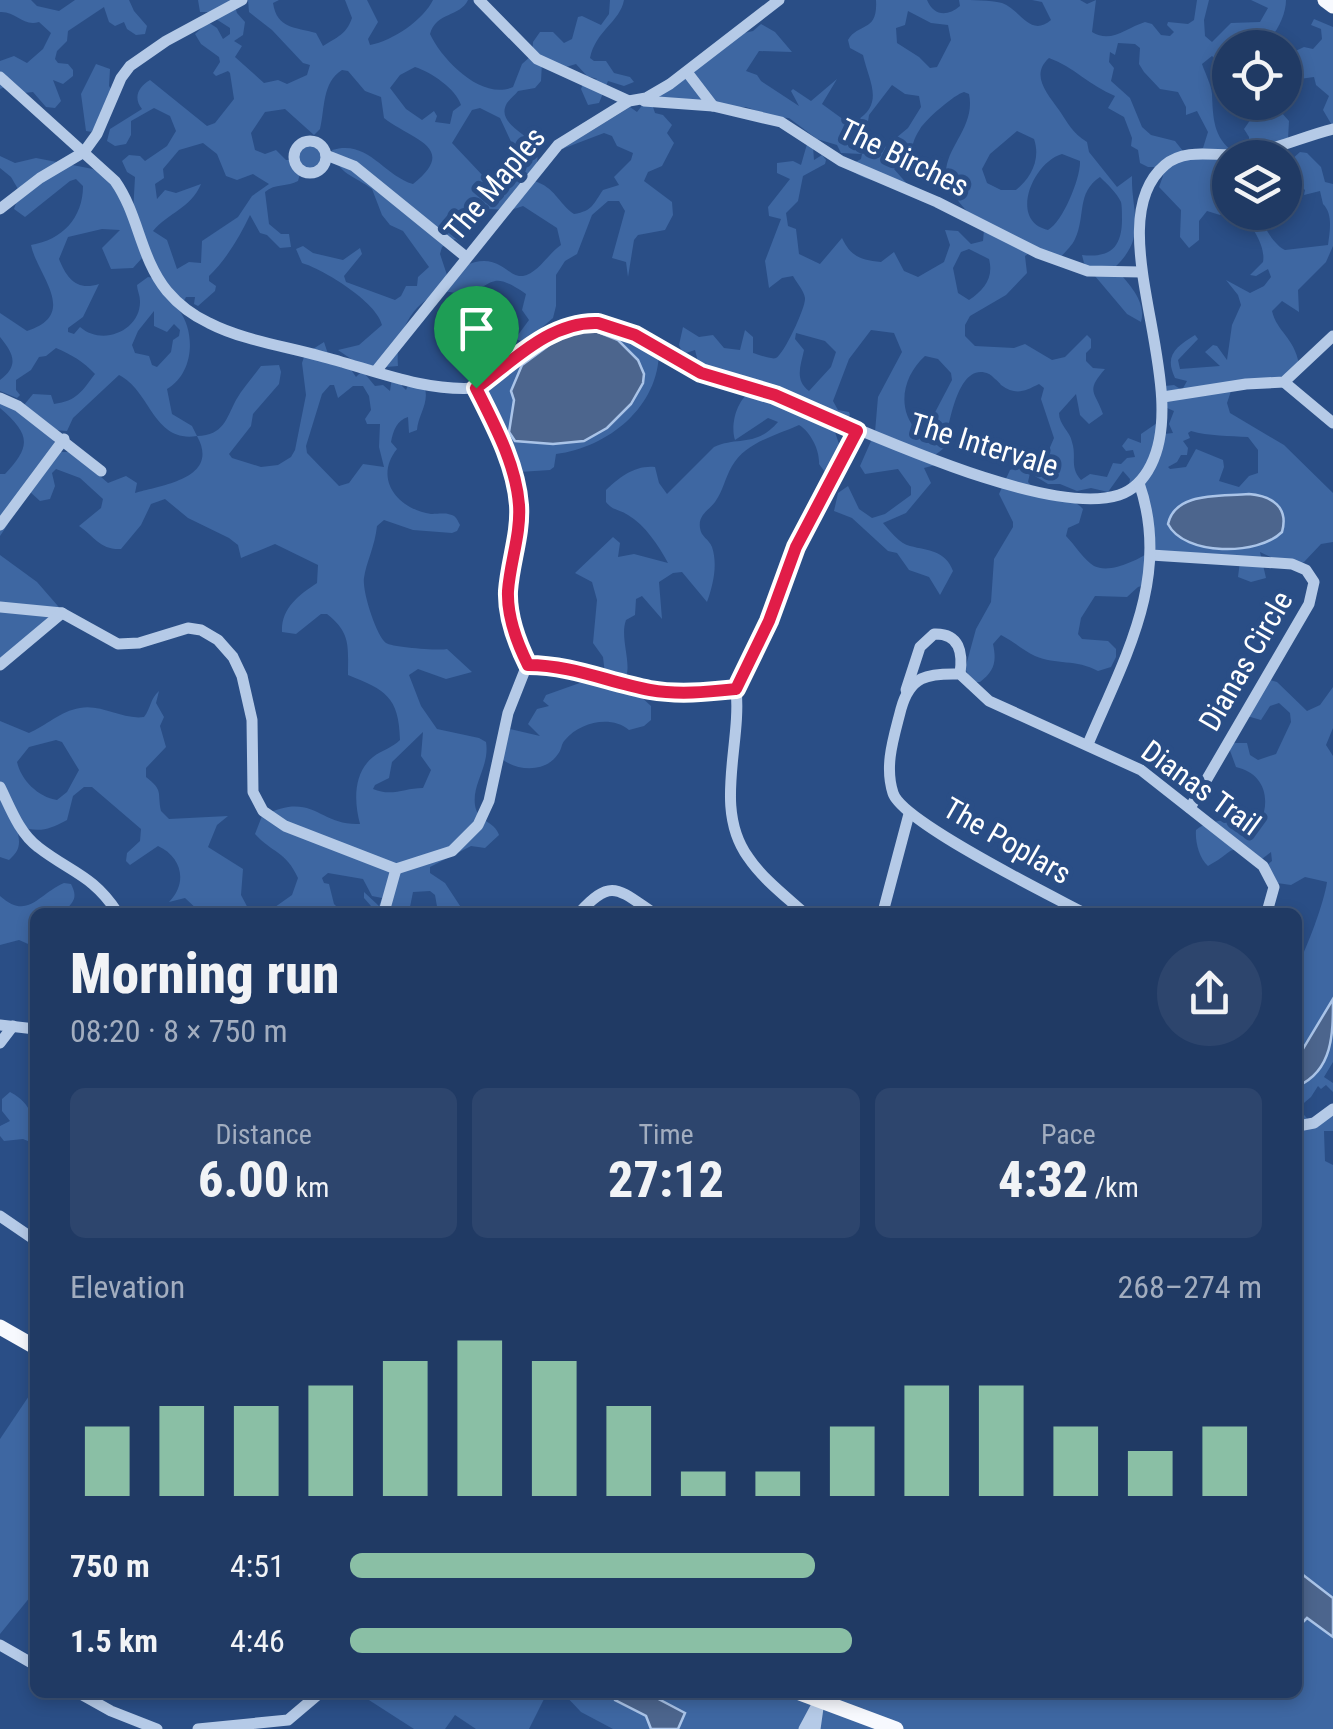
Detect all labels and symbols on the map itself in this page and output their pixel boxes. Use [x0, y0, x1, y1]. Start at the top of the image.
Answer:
street label: The Birches [834, 111, 974, 204]
street label: The Maples [437, 120, 552, 248]
pin [434, 286, 519, 389]
street label: The Intervale [906, 405, 1063, 484]
street label: Dianas Circle [1192, 585, 1300, 737]
street label: Dianas Trail [1135, 733, 1268, 842]
street label: The Poplars [937, 790, 1077, 891]

